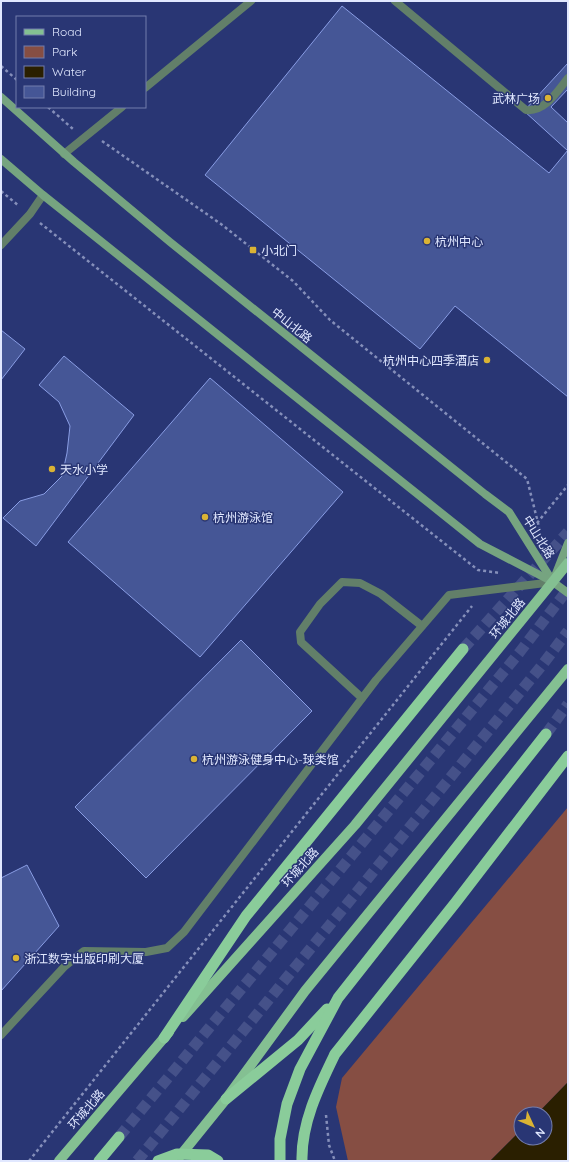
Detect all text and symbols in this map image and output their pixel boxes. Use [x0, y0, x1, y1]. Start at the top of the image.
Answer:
legend [16, 16, 146, 108]
text: Road [52, 24, 82, 39]
text: Park [52, 44, 77, 59]
text: Water [52, 64, 87, 79]
text: Building [52, 84, 96, 99]
place label: 武林广场 [492, 91, 540, 106]
marker: 武林广场 [543, 93, 553, 103]
place label: 杭州中心 [435, 234, 483, 249]
marker: 杭州中心 [422, 236, 432, 246]
place label: 小北门 [261, 243, 297, 258]
marker: 小北门 [248, 245, 258, 255]
street label: 中山北路 [269, 304, 315, 346]
place label: 杭州中心四季酒店 [383, 353, 479, 368]
marker: 杭州中心四季酒店 [482, 355, 492, 365]
place label: 天水小学 [60, 462, 108, 477]
marker: 天水小学 [47, 464, 57, 474]
place label: 杭州游泳馆 [213, 510, 273, 525]
marker: 杭州游泳馆 [200, 512, 210, 522]
street label: 中山北路 [520, 513, 558, 561]
street label: 环城北路 [486, 595, 528, 641]
place label: 杭州游泳健身中心-球类馆 [202, 752, 339, 767]
marker: 杭州游泳健身中心-球类馆 [189, 754, 199, 764]
street label: 环城北路 [278, 844, 322, 890]
place label: 浙江数字出版印刷大厦 [24, 951, 144, 966]
marker: 浙江数字出版印刷大厦 [11, 953, 21, 963]
street label: 环城北路 [65, 1086, 107, 1132]
north arrow [513, 1106, 553, 1146]
text: N [532, 1125, 548, 1141]

